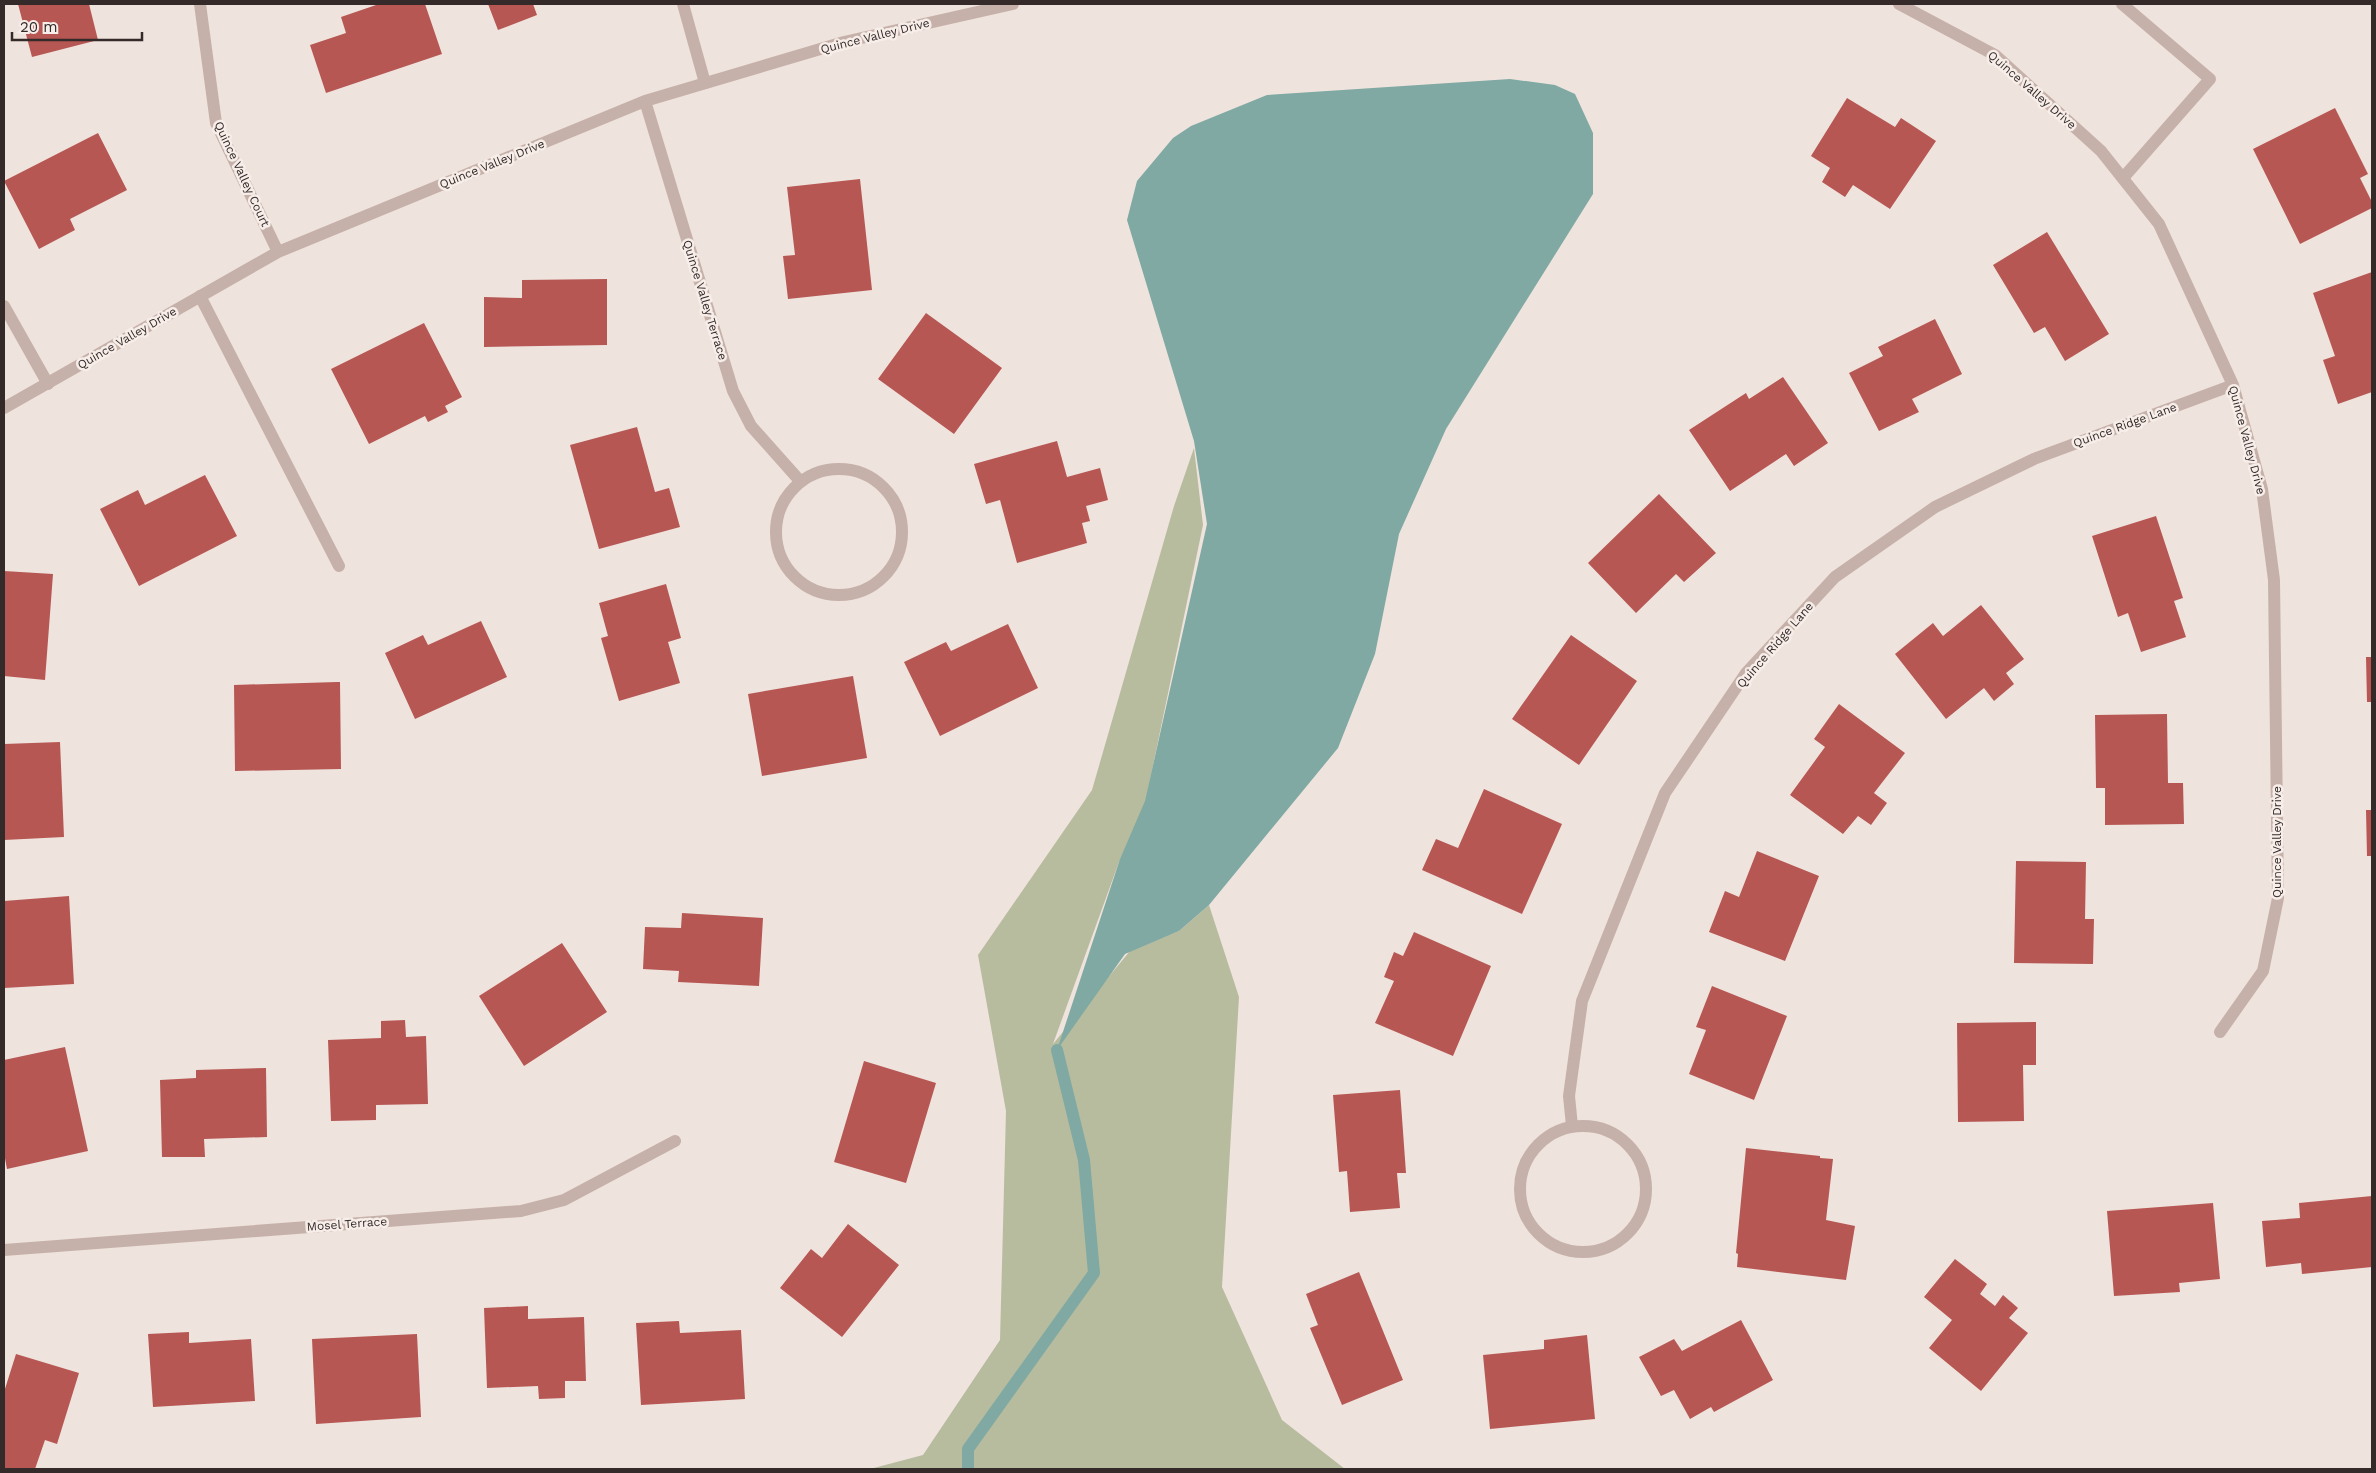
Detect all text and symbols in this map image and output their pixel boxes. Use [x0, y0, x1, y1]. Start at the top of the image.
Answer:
scale bar [12, 10, 142, 42]
street label: Quince Valley Drive [819, 16, 931, 56]
text: 20 m [20, 18, 58, 36]
street label: Quince Valley Drive [1985, 48, 2079, 132]
street label: Quince Valley Court [211, 119, 273, 229]
street label: Quince Valley Drive [437, 137, 547, 191]
street label: Quince Valley Terrace [680, 238, 730, 362]
street label: Quince Valley Drive [75, 304, 179, 372]
street label: Quince Valley Drive [2226, 384, 2268, 496]
street label: Quince Ridge Lane [2071, 400, 2179, 450]
street label: Quince Ridge Lane [1734, 599, 1816, 691]
street label: Quince Valley Drive [2270, 786, 2284, 898]
street label: Mosel Terrace [306, 1214, 388, 1234]

